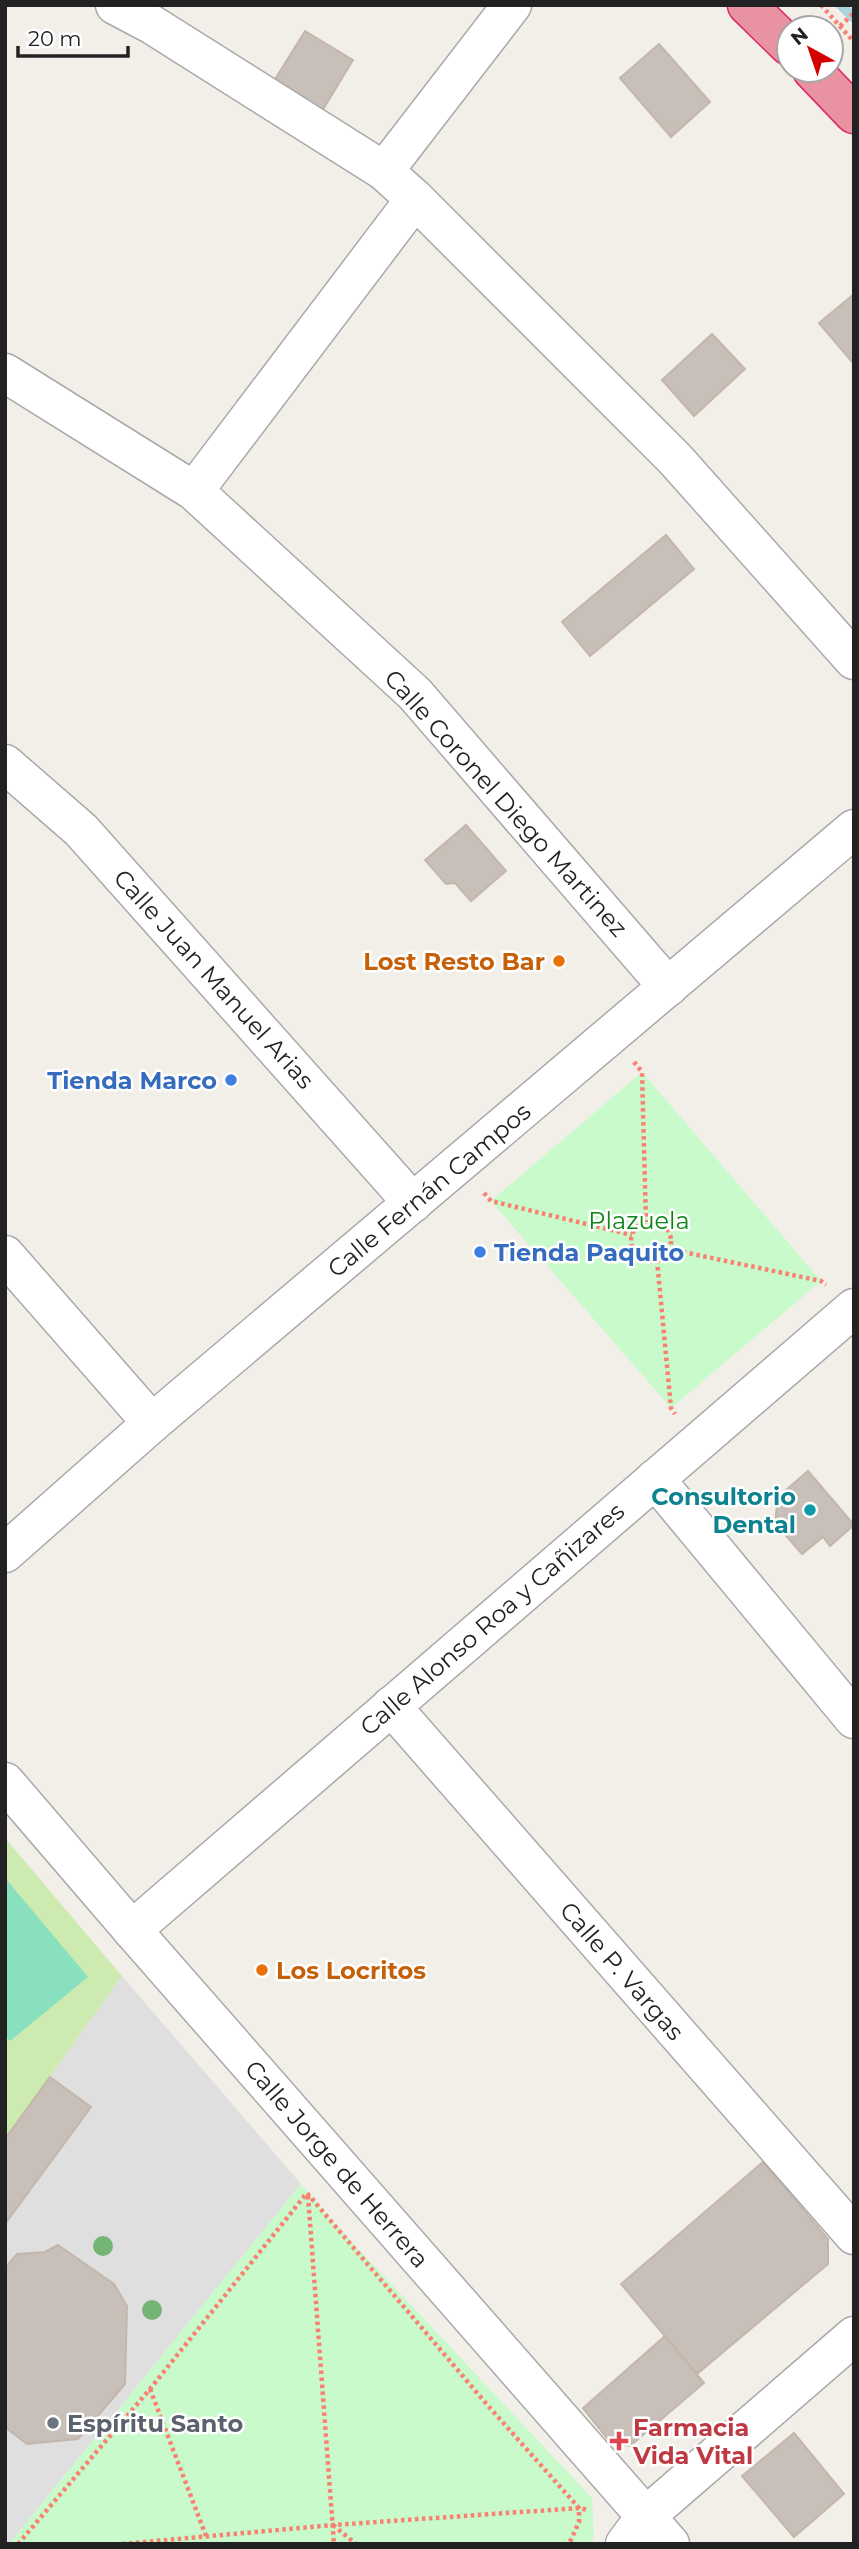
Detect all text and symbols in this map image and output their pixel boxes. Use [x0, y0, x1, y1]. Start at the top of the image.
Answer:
scale bar [18, 14, 128, 58]
north arrow [775, 14, 845, 84]
text: N [786, 23, 813, 50]
text: 20 m [28, 26, 82, 51]
street label: Calle Coronel Diego Martinez [379, 664, 633, 942]
street label: Calle Juan Manuel Arias [108, 863, 320, 1095]
place label: Lost Resto Bar [363, 947, 545, 976]
marker: Lost Resto Bar [551, 953, 567, 969]
place label: Tienda Marco [47, 1066, 217, 1095]
marker: Tienda Marco [223, 1072, 239, 1088]
street label: Calle Fernán Campos [322, 1097, 536, 1283]
park label: Plazuela [588, 1206, 690, 1235]
place label: Tienda Paquito [494, 1238, 684, 1267]
marker: Tienda Paquito [472, 1244, 488, 1260]
place label: Consultorio Dental [651, 1482, 796, 1539]
street label: Calle Alonso Roa y Cañizares [354, 1496, 630, 1742]
marker: Consultorio Dental [802, 1502, 818, 1518]
street label: Calle P. Vargas [554, 1896, 690, 2046]
place label: Los Locritos [276, 1956, 426, 1985]
marker: Los Locritos [254, 1962, 270, 1978]
street label: Calle Jorge de Herrera [239, 2054, 435, 2274]
place label: Espíritu Santo [67, 2409, 243, 2438]
place label: Farmacia Vida Vital [632, 2413, 753, 2470]
marker: Espíritu Santo [45, 2415, 61, 2431]
marker: Farmacia Vida Vital [611, 2433, 627, 2449]

